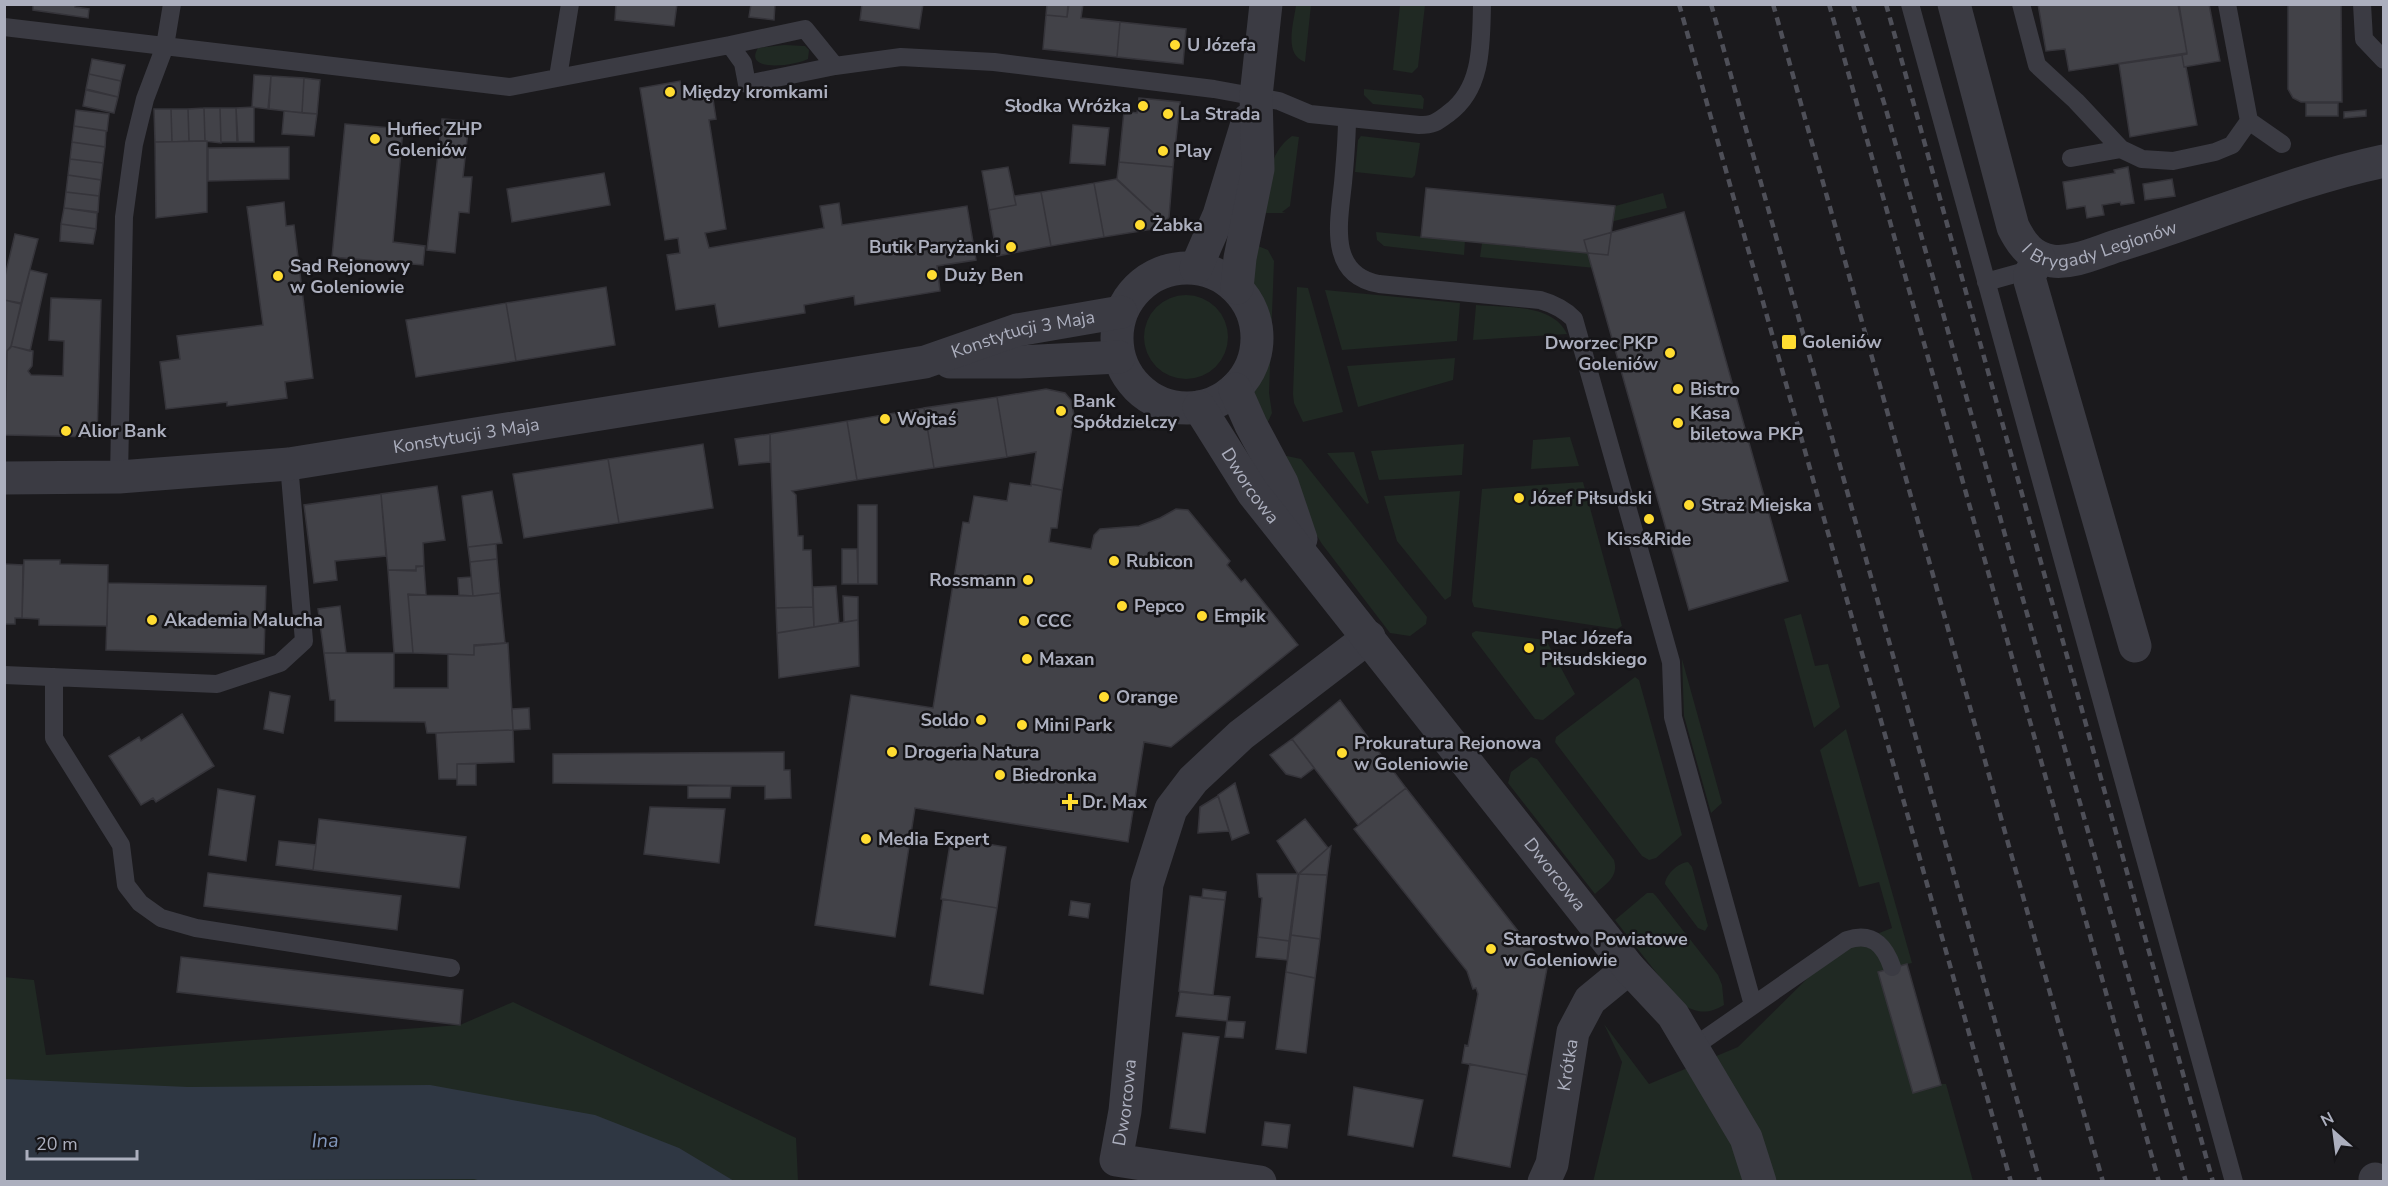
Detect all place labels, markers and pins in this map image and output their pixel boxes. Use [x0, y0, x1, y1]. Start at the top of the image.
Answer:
place label: U Józefa [1187, 33, 1256, 57]
marker: U Józefa [1168, 38, 1182, 52]
place label: Między kromkami [682, 80, 828, 104]
marker: Między kromkami [663, 85, 677, 99]
place label: Słodka Wróżka [1004, 94, 1131, 118]
marker: Słodka Wróżka [1136, 99, 1150, 113]
place label: La Strada [1180, 102, 1260, 126]
marker: La Strada [1161, 107, 1175, 121]
place label: Hufiec ZHP Goleniów [387, 117, 482, 162]
marker: Hufiec ZHP Goleniów [368, 132, 382, 146]
place label: Play [1175, 139, 1212, 163]
marker: Play [1156, 144, 1170, 158]
place label: Żabka [1152, 213, 1203, 237]
marker: Żabka [1133, 218, 1147, 232]
place label: Butik Paryżanki [869, 235, 999, 259]
marker: Butik Paryżanki [1004, 240, 1018, 254]
place label: Sąd Rejonowy w Goleniowie [290, 254, 411, 299]
place label: Duży Ben [944, 263, 1024, 287]
marker: Duży Ben [925, 268, 939, 282]
marker: Sąd Rejonowy w Goleniowie [271, 269, 285, 283]
place label: Goleniów [1802, 330, 1882, 354]
place label: Dworzec PKP Goleniów [1545, 331, 1659, 376]
marker: Goleniów [1780, 333, 1798, 351]
marker: Dworzec PKP Goleniów [1663, 346, 1677, 360]
place label: Bistro [1690, 377, 1740, 401]
marker: Bistro [1671, 382, 1685, 396]
place label: Bank Spółdzielczy [1073, 389, 1177, 434]
place label: Kasa biletowa PKP [1690, 401, 1803, 446]
marker: Bank Spółdzielczy [1054, 404, 1068, 418]
place label: Wojtaś [897, 407, 957, 431]
marker: Wojtaś [878, 412, 892, 426]
marker: Kasa biletowa PKP [1671, 416, 1685, 430]
place label: Alior Bank [78, 419, 167, 443]
marker: Alior Bank [59, 424, 73, 438]
place label: Józef Piłsudski [1530, 486, 1652, 510]
marker: Józef Piłsudski [1512, 491, 1526, 505]
place label: Straż Miejska [1701, 493, 1812, 517]
marker: Straż Miejska [1682, 498, 1696, 512]
marker: Kiss&Ride [1642, 512, 1656, 526]
place label: Kiss&Ride [1607, 527, 1692, 551]
place label: Rubicon [1126, 549, 1193, 573]
marker: Rubicon [1107, 554, 1121, 568]
place label: Rossmann [929, 568, 1016, 592]
marker: Rossmann [1021, 573, 1035, 587]
place label: Pepco [1134, 594, 1185, 618]
marker: Pepco [1115, 599, 1129, 613]
place label: Empik [1214, 604, 1266, 628]
place label: Akademia Malucha [164, 608, 323, 632]
place label: CCC [1036, 609, 1072, 633]
marker: Empik [1195, 609, 1209, 623]
marker: Akademia Malucha [145, 613, 159, 627]
marker: CCC [1017, 614, 1031, 628]
place label: Plac Józefa Piłsudskiego [1541, 626, 1647, 671]
marker: Plac Józefa Piłsudskiego [1522, 641, 1536, 655]
place label: Maxan [1039, 647, 1095, 671]
marker: Maxan [1020, 652, 1034, 666]
place label: Orange [1116, 685, 1178, 709]
marker: Orange [1097, 690, 1111, 704]
place label: Soldo [920, 708, 969, 732]
marker: Soldo [974, 713, 988, 727]
place label: Mini Park [1034, 713, 1112, 737]
marker: Mini Park [1015, 718, 1029, 732]
place label: Prokuratura Rejonowa w Goleniowie [1354, 731, 1541, 776]
place label: Drogeria Natura [904, 740, 1039, 764]
marker: Drogeria Natura [885, 745, 899, 759]
marker: Prokuratura Rejonowa w Goleniowie [1335, 746, 1349, 760]
place label: Biedronka [1012, 763, 1097, 787]
marker: Biedronka [993, 768, 1007, 782]
place label: Dr. Max [1082, 790, 1147, 814]
marker: Dr. Max [1063, 795, 1077, 809]
place label: Media Expert [878, 827, 989, 851]
marker: Media Expert [859, 832, 873, 846]
place label: Starostwo Powiatowe w Goleniowie [1503, 927, 1688, 972]
marker: Starostwo Powiatowe w Goleniowie [1484, 942, 1498, 956]

